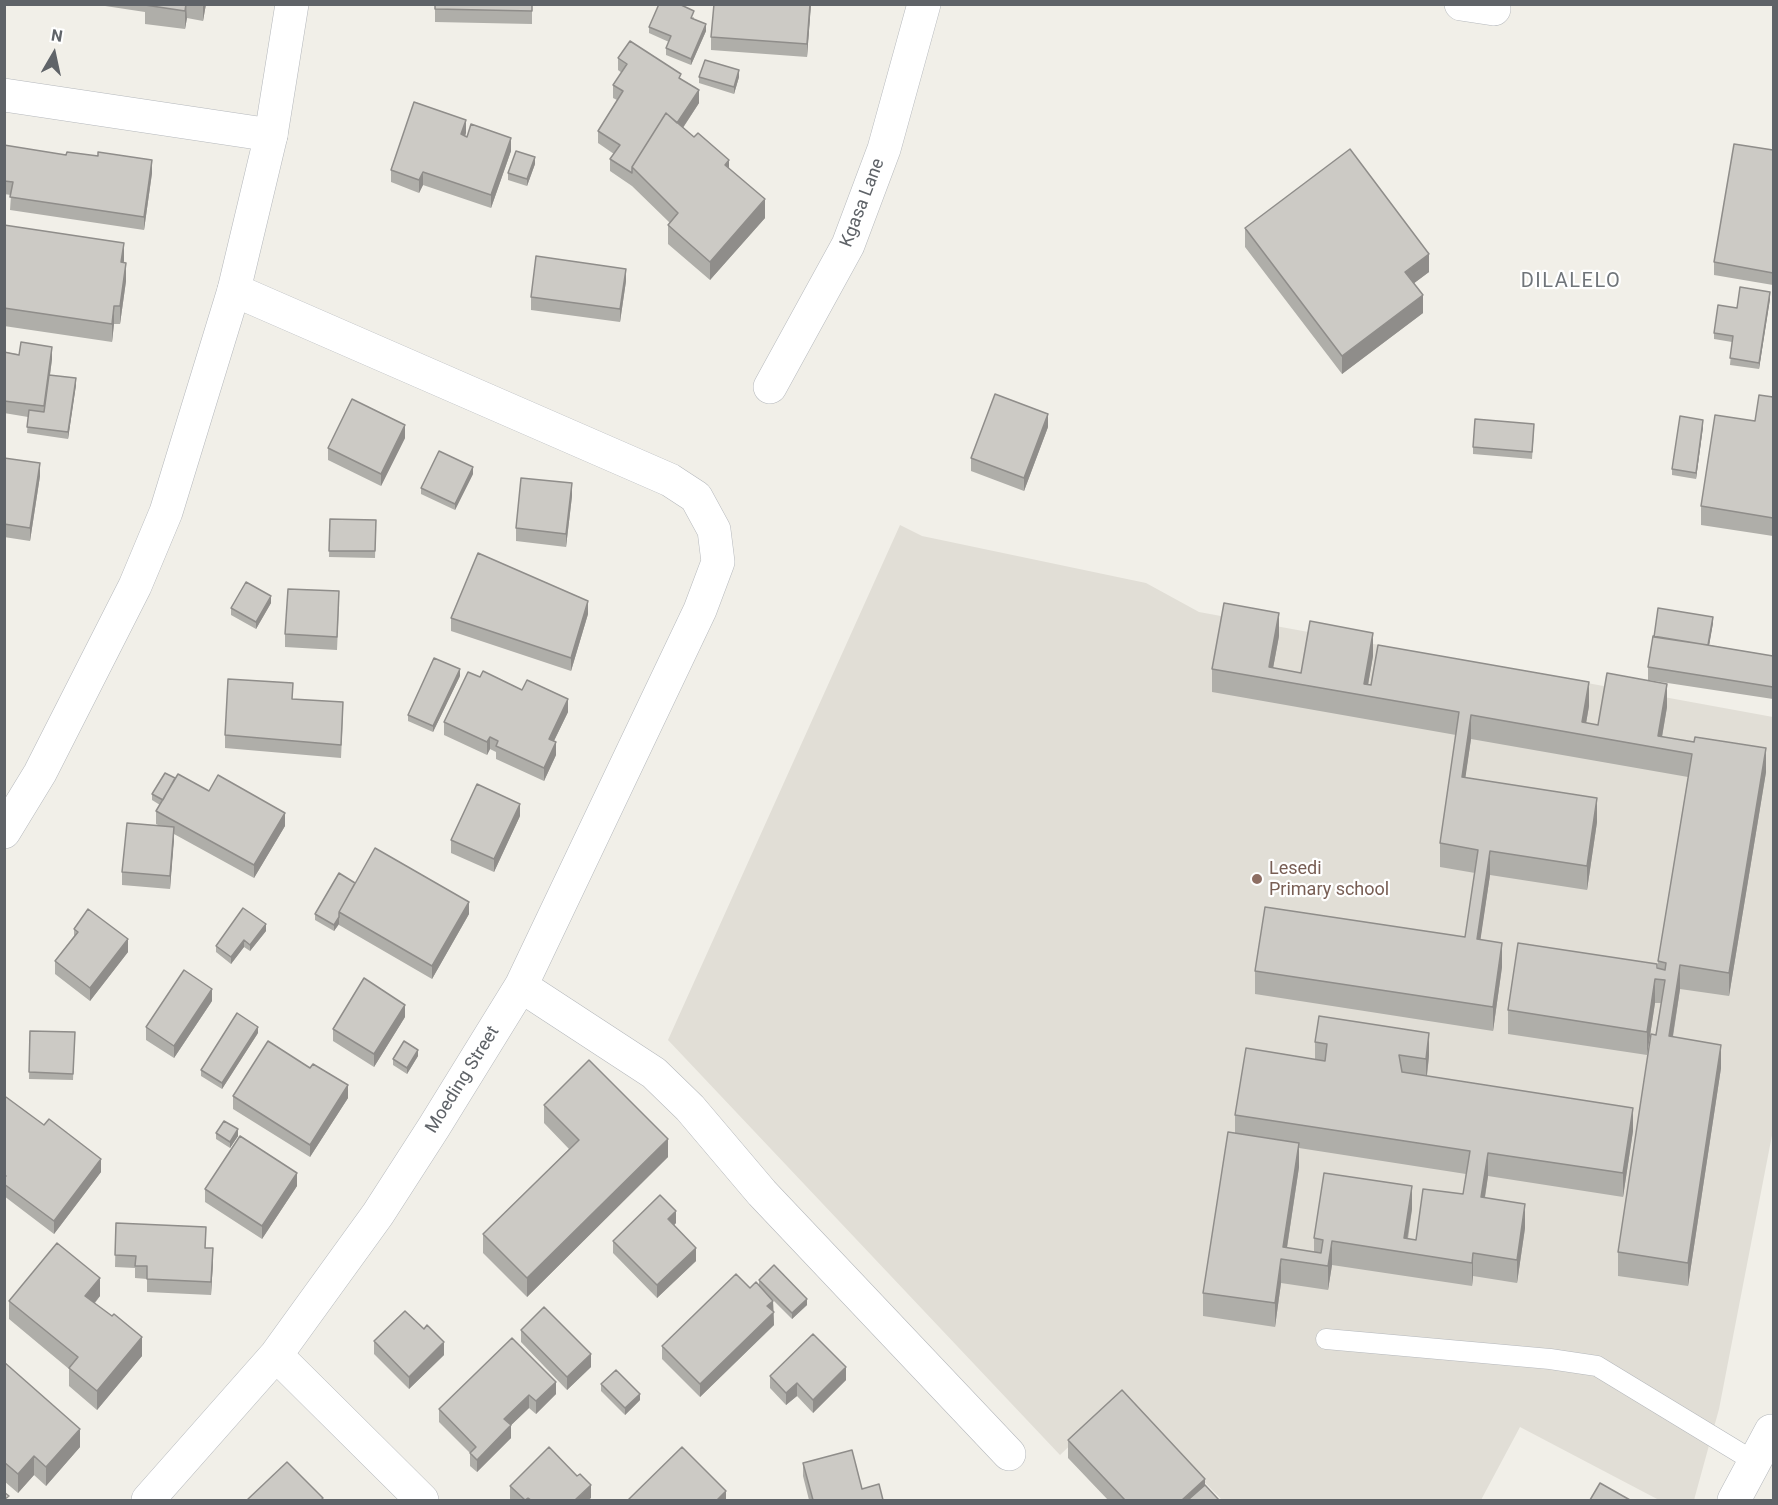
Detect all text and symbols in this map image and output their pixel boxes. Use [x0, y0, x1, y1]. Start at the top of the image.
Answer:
north arrow [24, 24, 84, 84]
text: N [50, 25, 64, 46]
street label: Kgasa Lane [836, 155, 890, 251]
district label: DILALELO [1521, 270, 1621, 294]
place label: Lesedi Primary school [1269, 858, 1389, 900]
marker: Lesedi Primary school [1250, 872, 1264, 886]
street label: Moeding Street [422, 1023, 504, 1137]

